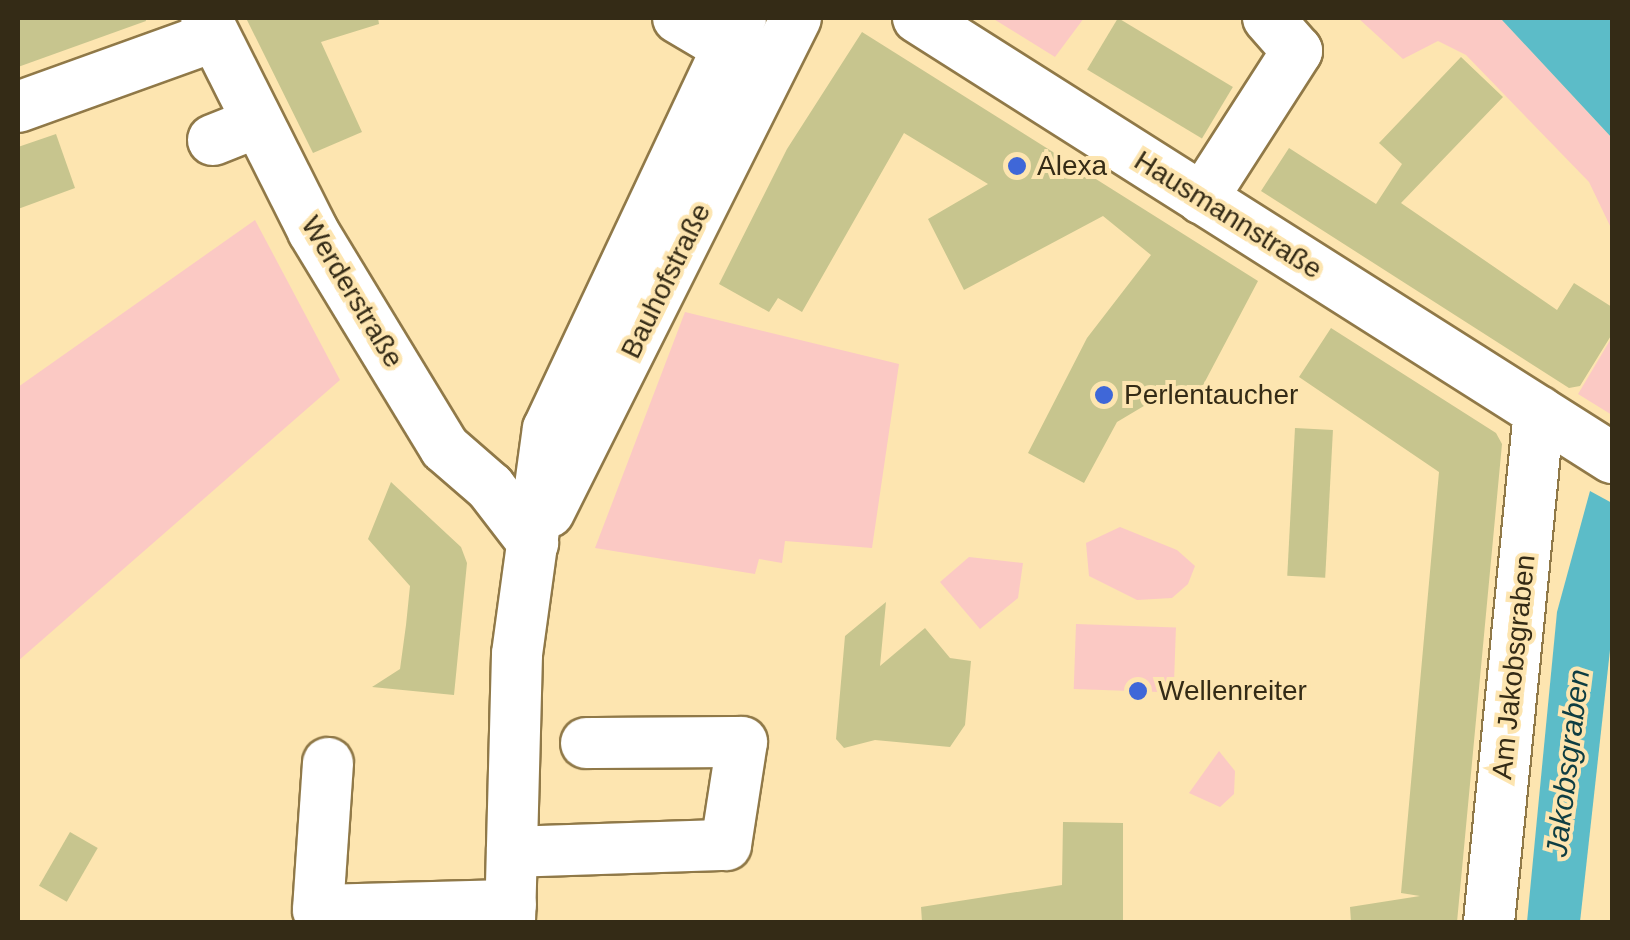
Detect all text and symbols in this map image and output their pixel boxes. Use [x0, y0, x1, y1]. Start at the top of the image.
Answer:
street label: Hausmannstraße [1128, 144, 1328, 286]
place label: Alexa [1037, 149, 1107, 183]
marker: Alexa [1006, 155, 1028, 177]
street label: Bauhofstraße [614, 198, 718, 364]
street label: Werderstraße [294, 210, 410, 374]
place label: Perlentaucher [1124, 378, 1298, 412]
marker: Perlentaucher [1093, 384, 1115, 406]
street label: Am Jakobsgraben [1485, 553, 1543, 781]
water label: Jakobsgraben [1539, 667, 1597, 859]
place label: Wellenreiter [1158, 674, 1307, 708]
marker: Wellenreiter [1127, 680, 1149, 702]

